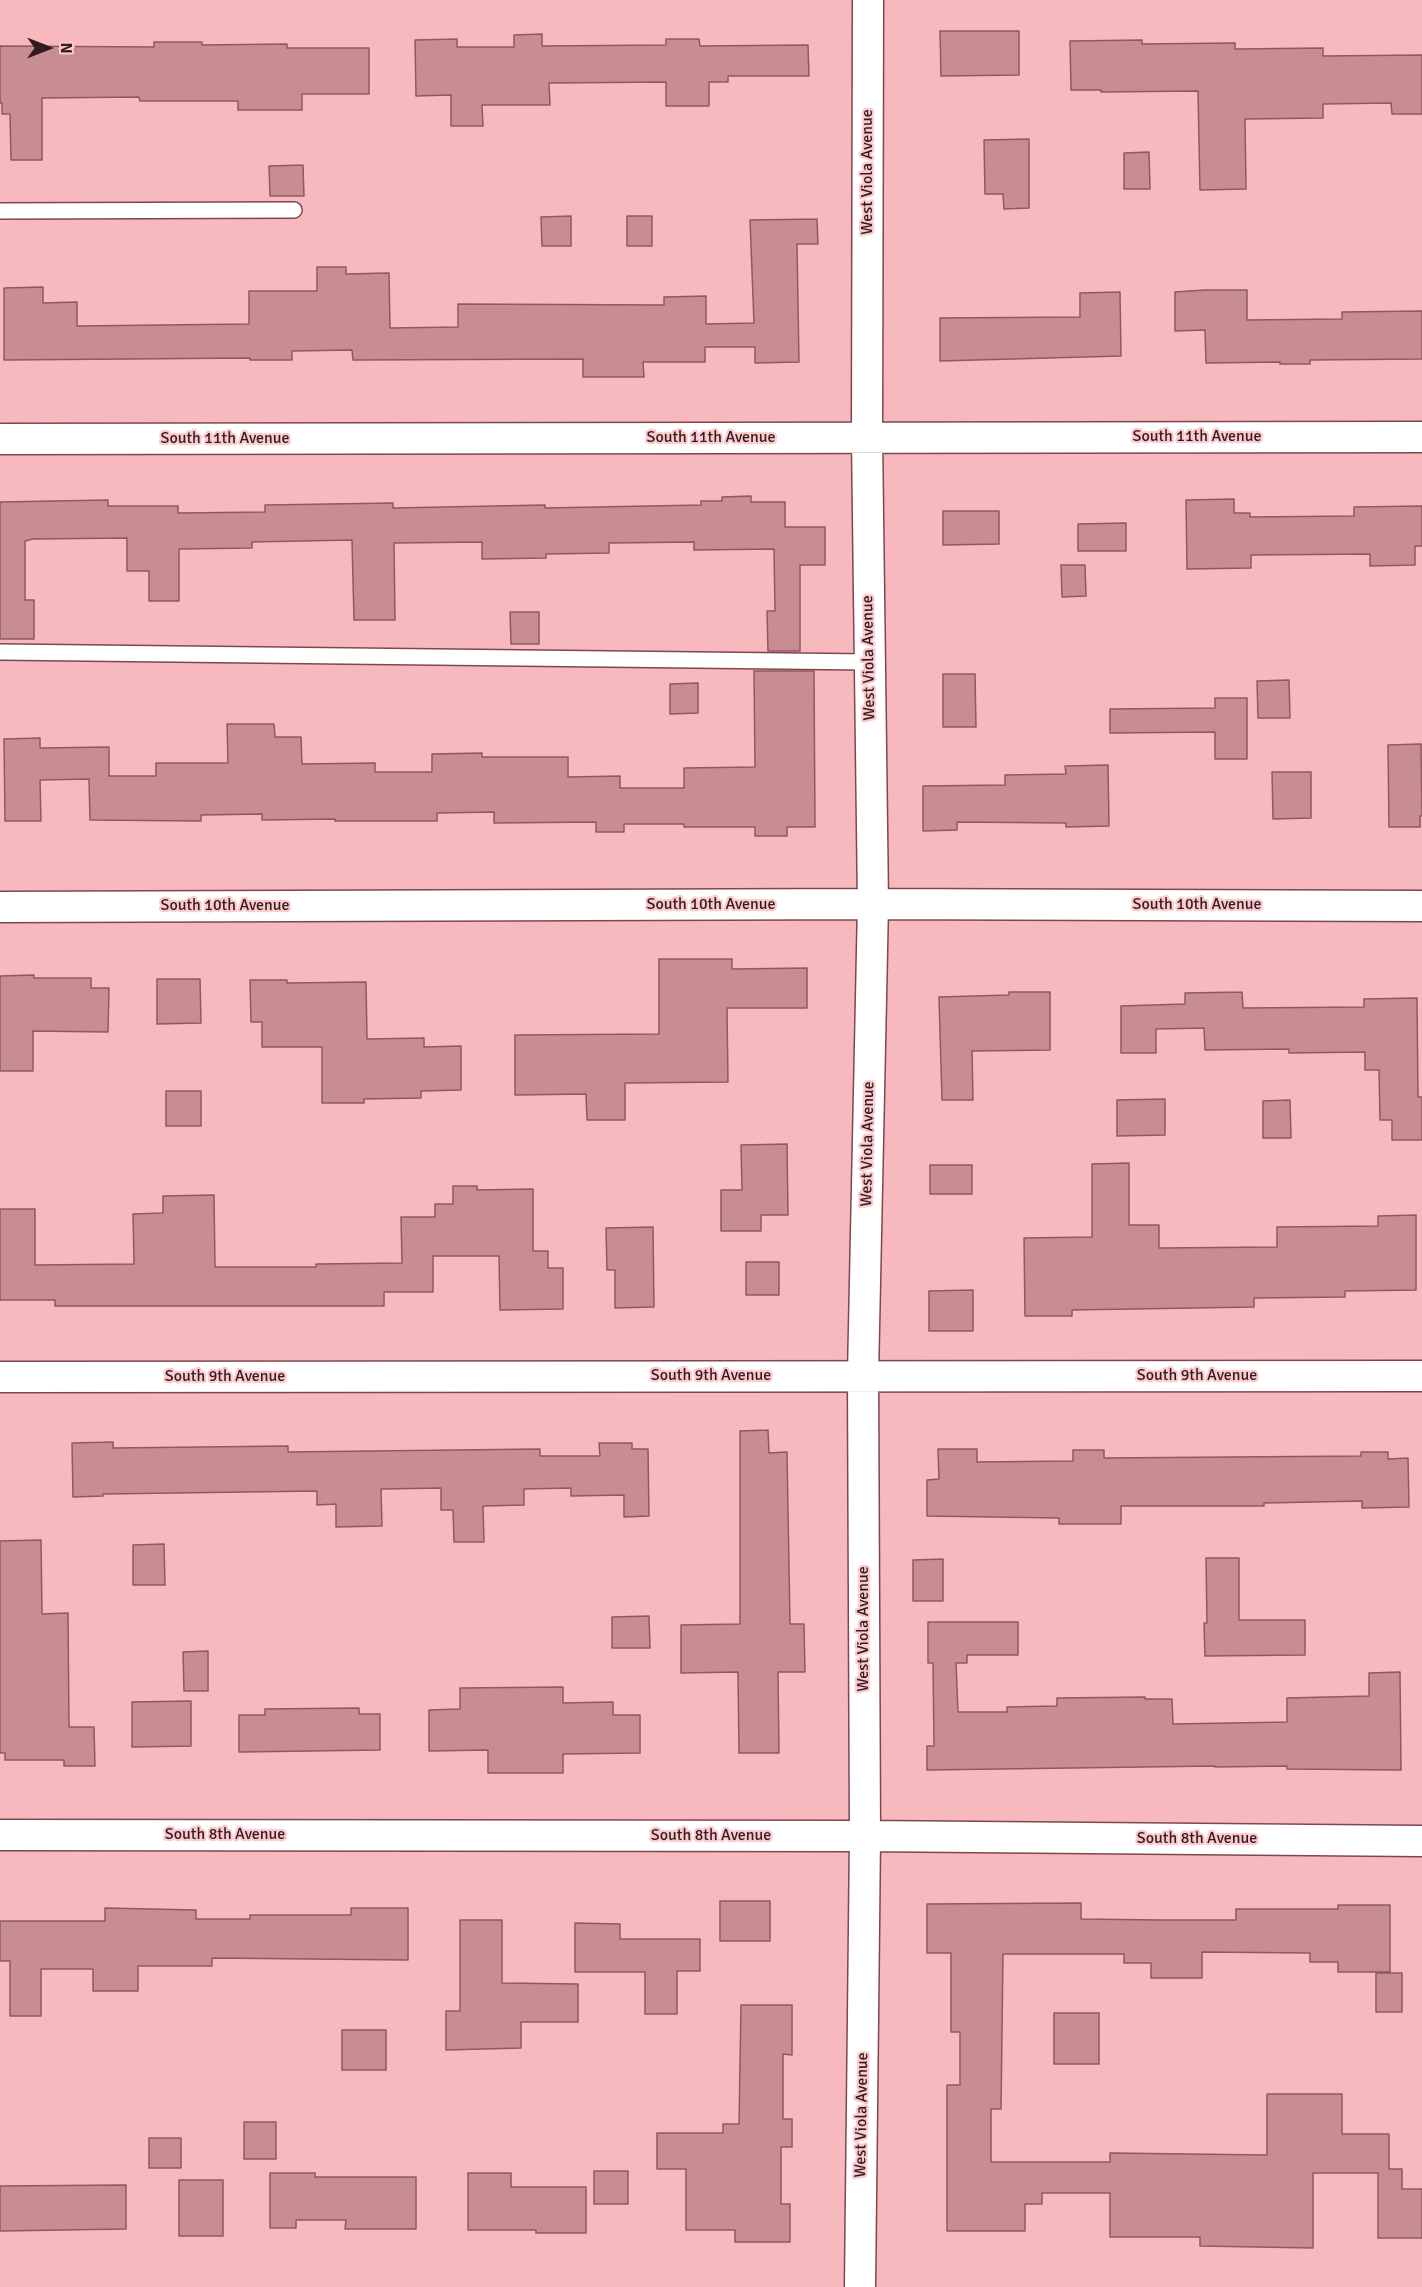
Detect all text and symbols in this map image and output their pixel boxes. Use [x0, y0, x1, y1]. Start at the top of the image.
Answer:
north arrow [18, 18, 78, 78]
text: N [56, 42, 76, 54]
street label: West Viola Avenue [858, 109, 878, 235]
street label: South 11th Avenue [1133, 427, 1261, 447]
street label: South 11th Avenue [647, 428, 775, 448]
street label: South 11th Avenue [161, 429, 289, 449]
street label: West Viola Avenue [858, 595, 880, 721]
street label: South 10th Avenue [647, 895, 775, 915]
street label: South 10th Avenue [1133, 895, 1261, 915]
street label: South 10th Avenue [161, 896, 289, 916]
street label: West Viola Avenue [857, 1081, 879, 1207]
street label: South 9th Avenue [651, 1366, 771, 1386]
street label: South 9th Avenue [1137, 1366, 1257, 1386]
street label: South 9th Avenue [165, 1367, 285, 1387]
street label: West Viola Avenue [854, 1566, 874, 1692]
street label: South 8th Avenue [165, 1825, 285, 1845]
street label: South 8th Avenue [651, 1826, 771, 1846]
street label: South 8th Avenue [1137, 1829, 1257, 1849]
street label: West Viola Avenue [851, 2052, 873, 2178]

